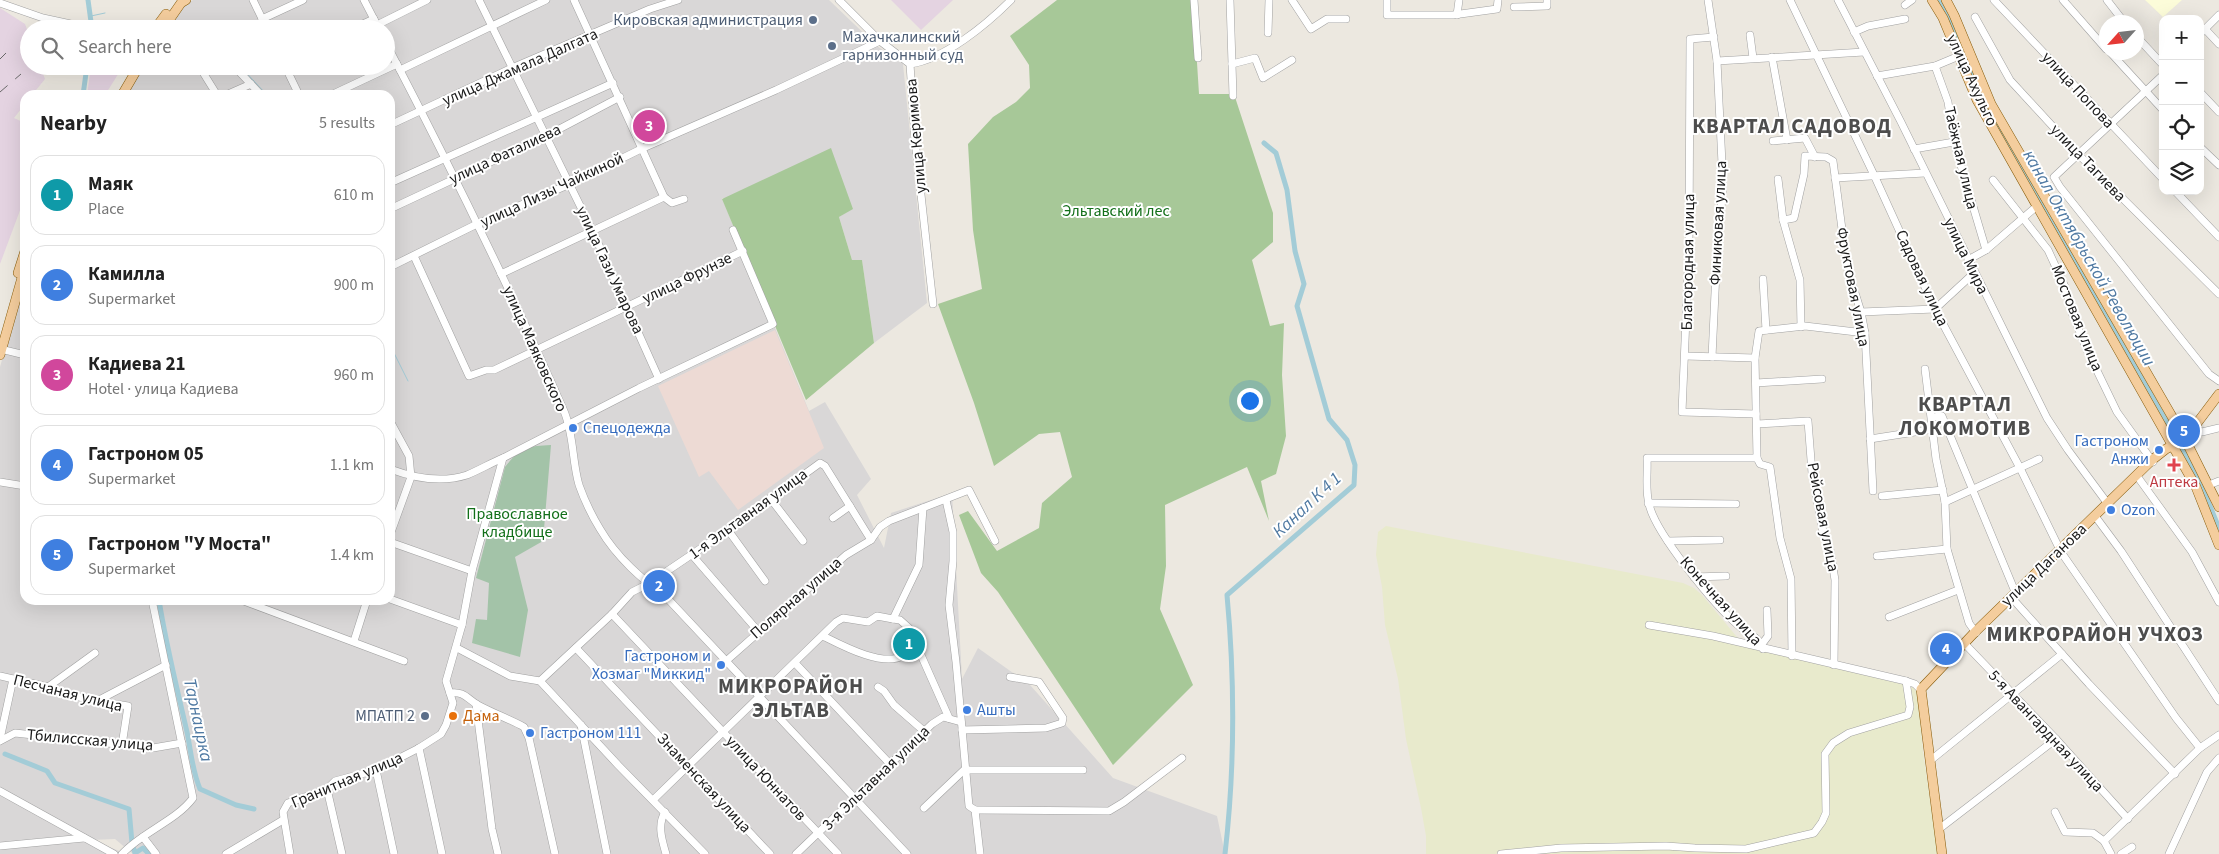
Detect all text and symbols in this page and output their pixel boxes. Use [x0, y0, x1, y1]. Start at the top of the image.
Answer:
place label: Кировская администрация [613, 9, 803, 31]
marker: Кировская администрация [807, 14, 819, 26]
north arrow [2099, 15, 2144, 60]
map controls [2159, 15, 2204, 195]
button: + [2159, 15, 2204, 60]
search box [20, 20, 395, 75]
street label: улица Джамала Далгата [439, 23, 601, 111]
place label: Махачкалинский гарнизонный суд [842, 26, 964, 66]
street label: улица Ахульго [1941, 30, 2003, 130]
icon: search [38, 34, 66, 62]
text: Search here [78, 34, 172, 61]
marker: Махачкалинский гарнизонный суд [826, 40, 838, 52]
street label: улица Попова [2037, 47, 2119, 133]
button: − [2159, 60, 2204, 105]
street label: улица Керимова [900, 78, 932, 194]
street label: Таёжная улица [1938, 104, 1984, 212]
button: locate [2159, 105, 2204, 150]
pin: 3 [633, 107, 665, 145]
text: Nearby [40, 108, 107, 138]
district label: КВАРТАЛ САДОВОД [1692, 111, 1892, 141]
text: 5 results [319, 112, 375, 134]
street label: улица Фаталиева [445, 118, 565, 190]
street label: улица Тагиева [2045, 119, 2131, 207]
water label: канал Октябрьской Революции [2017, 145, 2161, 371]
street label: улица Лизы Чайкиной [477, 147, 627, 233]
button: layers [2159, 150, 2204, 195]
street label: Финиковая улица [1704, 160, 1732, 286]
text: Маяк [88, 171, 133, 198]
text: 1 [53, 184, 61, 206]
text: 610 m [334, 184, 374, 206]
street label: Благородная улица [1676, 193, 1700, 331]
text: Place [88, 198, 124, 220]
park label: Эльтавский лес [1062, 200, 1170, 222]
street label: улица Гази Умарова [571, 202, 649, 338]
street label: улица Мира [1938, 214, 1994, 298]
street label: Фруктовая улица [1831, 225, 1875, 349]
street label: Садовая улица [1890, 226, 1954, 330]
street label: улица Фрунзе [638, 247, 736, 309]
text: Камилла [88, 261, 165, 288]
street label: Мостовая улица [2046, 262, 2108, 374]
text: 2 [53, 274, 61, 296]
text: 900 m [334, 274, 374, 296]
street label: улица Маяковского [497, 283, 573, 415]
text: Supermarket [88, 288, 175, 310]
text: Кадиева 21 [88, 351, 186, 378]
text: 3 [53, 364, 61, 386]
text: 960 m [334, 364, 374, 386]
text: Hotel · улица Кадиева [88, 378, 239, 400]
your location [1237, 388, 1263, 414]
district label: КВАРТАЛ ЛОКОМОТИВ [1898, 389, 2031, 443]
pin: 5 [2168, 412, 2200, 450]
place label: Спецодежда [583, 417, 671, 439]
marker: Спецодежда [567, 422, 579, 434]
place label: Гастроном Анжи [2075, 430, 2149, 470]
text: Гастроном 05 [88, 441, 204, 468]
marker: Гастроном Анжи [2153, 444, 2165, 456]
text: 4 [53, 454, 61, 476]
text: 1.1 km [330, 454, 374, 476]
marker: Аптека [2168, 459, 2180, 471]
street label: Рейсовая улица [1802, 460, 1844, 574]
street label: 1-я Эльтавная улица [684, 463, 812, 565]
water label: Канал К 4 1 [1267, 466, 1347, 544]
text: Supermarket [88, 468, 175, 490]
place label: Аптека [2150, 471, 2198, 493]
place label: Ozon [2121, 499, 2156, 521]
park label: Православное кладбище [466, 503, 568, 543]
marker: Ozon [2105, 504, 2117, 516]
street label: улица Даганова [1996, 518, 2092, 612]
text: Гастроном "У Моста" [88, 531, 271, 558]
text: 5 [53, 544, 61, 566]
text: 1.4 km [330, 544, 374, 566]
street label: Полярная улица [745, 552, 847, 644]
street label: Конечная улица [1675, 552, 1767, 650]
text: Supermarket [88, 558, 175, 580]
pin: 2 [643, 567, 675, 605]
district label: МИКРОРАЙОН УЧХОЗ [1986, 619, 2204, 649]
pin: 1 [893, 625, 925, 663]
pin: 4 [1930, 630, 1962, 668]
place label: Гастроном и Хозмаг "Миккид" [592, 645, 711, 685]
marker: Гастроном и Хозмаг "Миккид" [715, 659, 727, 671]
street label: 5-я Авангардная улица [1983, 665, 2109, 797]
street label: Песчаная улица [11, 669, 125, 717]
district label: МИКРОРАЙОН ЭЛЬТАВ [718, 671, 864, 725]
water label: Тарнаирка [177, 676, 219, 764]
place label: Ашты [977, 699, 1016, 721]
marker: Ашты [961, 704, 973, 716]
place label: МПАТП 2 [355, 705, 415, 727]
place label: Дама [463, 705, 500, 727]
marker: МПАТП 2 [419, 710, 431, 722]
marker: Дама [447, 710, 459, 722]
street label: 3-я Эльтавная улица [817, 721, 935, 835]
place label: Гастроном 111 [540, 722, 641, 744]
street label: Тбилисская улица [26, 724, 154, 756]
marker: Гастроном 111 [524, 727, 536, 739]
street label: Знаменская улица [652, 728, 756, 838]
street label: улица Юннатов [721, 730, 811, 826]
street label: Гранитная улица [288, 747, 406, 813]

